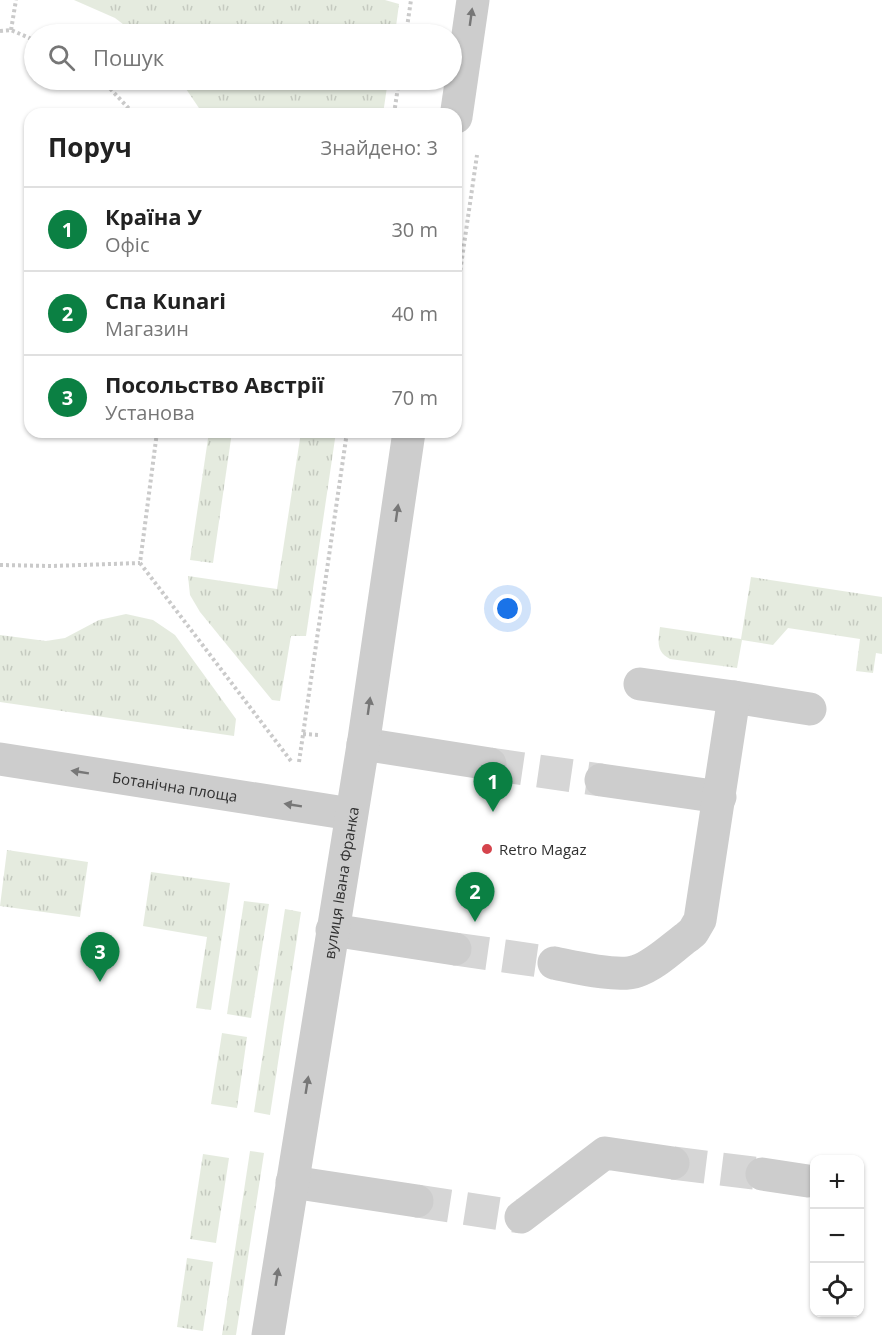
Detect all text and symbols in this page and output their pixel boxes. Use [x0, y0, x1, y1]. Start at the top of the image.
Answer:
one-way arrow [466, 8, 475, 27]
search box [24, 24, 462, 90]
icon: search [45, 41, 78, 74]
text: Пошук [93, 42, 164, 72]
text: Поруч [48, 129, 132, 165]
text: Знайдено: 3 [321, 134, 438, 161]
text: Країна У [105, 201, 202, 231]
text: 1 [62, 216, 73, 243]
text: 30 m [391, 216, 438, 243]
text: Офіс [105, 231, 150, 258]
text: Спа Kunari [105, 285, 226, 315]
text: 2 [62, 300, 73, 327]
text: 40 m [391, 300, 438, 327]
text: Магазин [105, 315, 189, 342]
text: Посольство Австрії [105, 369, 324, 399]
text: 3 [62, 384, 73, 411]
text: 70 m [391, 384, 438, 411]
text: Установа [105, 399, 195, 426]
one-way arrow [393, 503, 402, 522]
your location [493, 594, 522, 623]
one-way arrow [364, 696, 373, 715]
pin: 1 [474, 762, 512, 812]
one-way arrow [70, 767, 89, 776]
street label: Ботанічна площа [111, 767, 239, 806]
one-way arrow [284, 801, 303, 810]
street label: вулиця Івана Франка [319, 805, 363, 960]
place label: Retro Magaz [499, 839, 586, 859]
marker: Retro Magaz [480, 842, 494, 856]
pin: 2 [456, 872, 494, 922]
pin: 3 [80, 932, 120, 982]
one-way arrow [303, 1075, 312, 1094]
map controls [810, 1155, 864, 1317]
button: + [810, 1155, 864, 1209]
button: − [810, 1209, 864, 1263]
button: locate [810, 1263, 864, 1317]
one-way arrow [273, 1268, 282, 1287]

